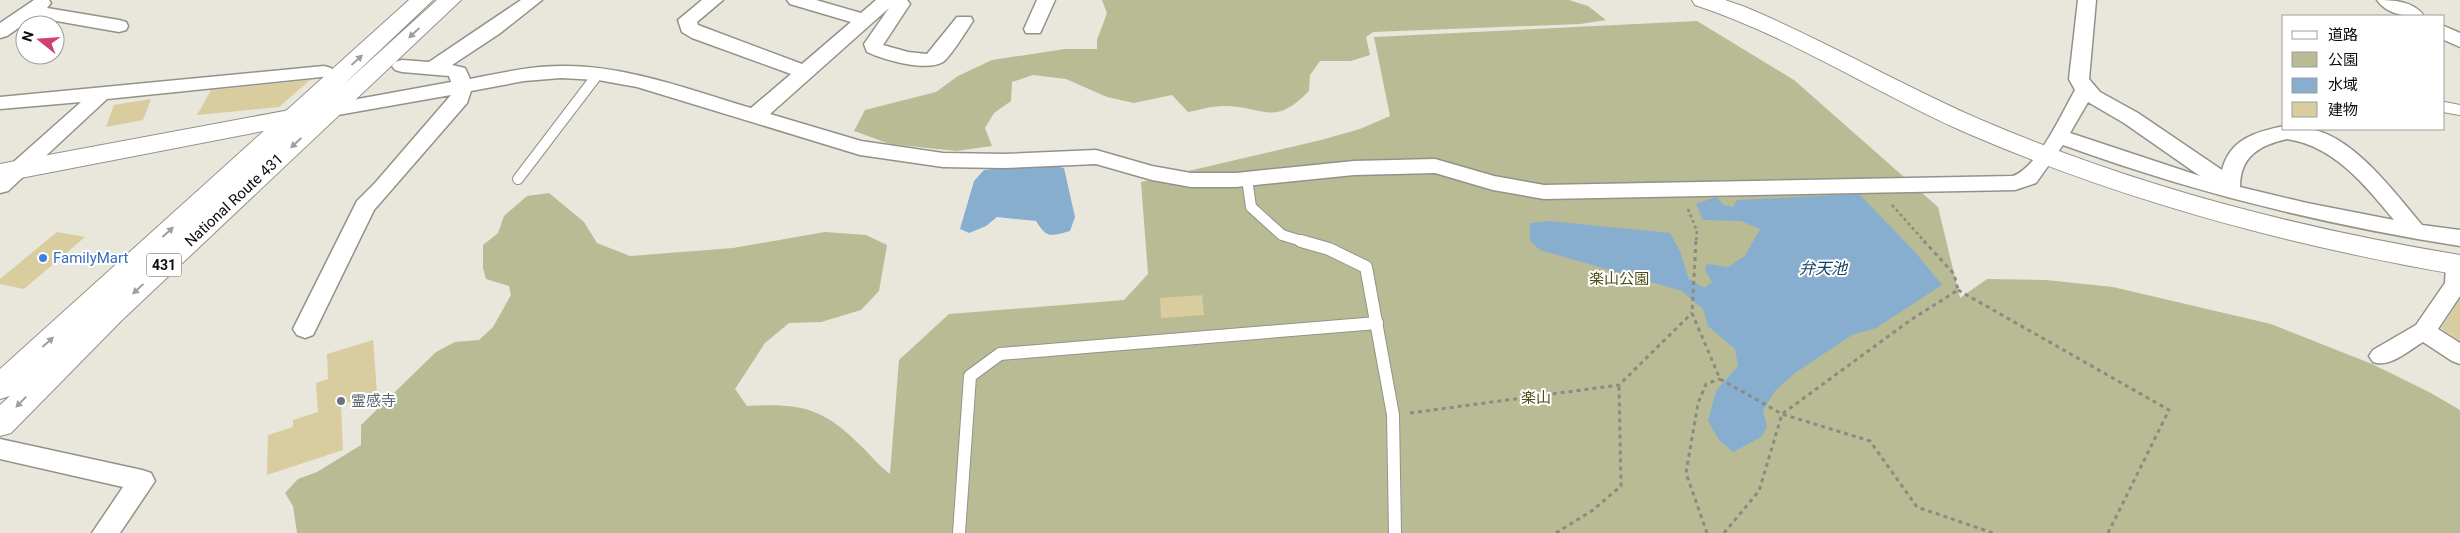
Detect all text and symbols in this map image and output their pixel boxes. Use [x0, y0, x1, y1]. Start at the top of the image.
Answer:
north arrow [15, 15, 65, 65]
legend [2282, 15, 2445, 130]
text: 道路 [2328, 26, 2358, 44]
one-way arrow [408, 27, 420, 39]
text: N [18, 29, 37, 43]
text: 公園 [2328, 51, 2358, 69]
one-way arrow [350, 54, 362, 66]
text: 水域 [2328, 76, 2358, 94]
text: 建物 [2328, 101, 2358, 119]
one-way arrow [291, 137, 303, 149]
street label: National Route 431 [181, 150, 287, 250]
one-way arrow [162, 227, 175, 238]
place label: FamilyMart [53, 249, 128, 267]
marker: FamilyMart [37, 252, 49, 264]
road number: 431 [146, 254, 182, 276]
water label: 弁天池 [1799, 259, 1849, 278]
park label: 楽山公園 [1589, 270, 1649, 288]
one-way arrow [133, 283, 145, 295]
one-way arrow [42, 336, 54, 348]
park label: 楽山 [1521, 389, 1551, 407]
place label: 霊感寺 [351, 392, 396, 410]
one-way arrow [15, 395, 27, 407]
marker: 霊感寺 [335, 395, 347, 407]

